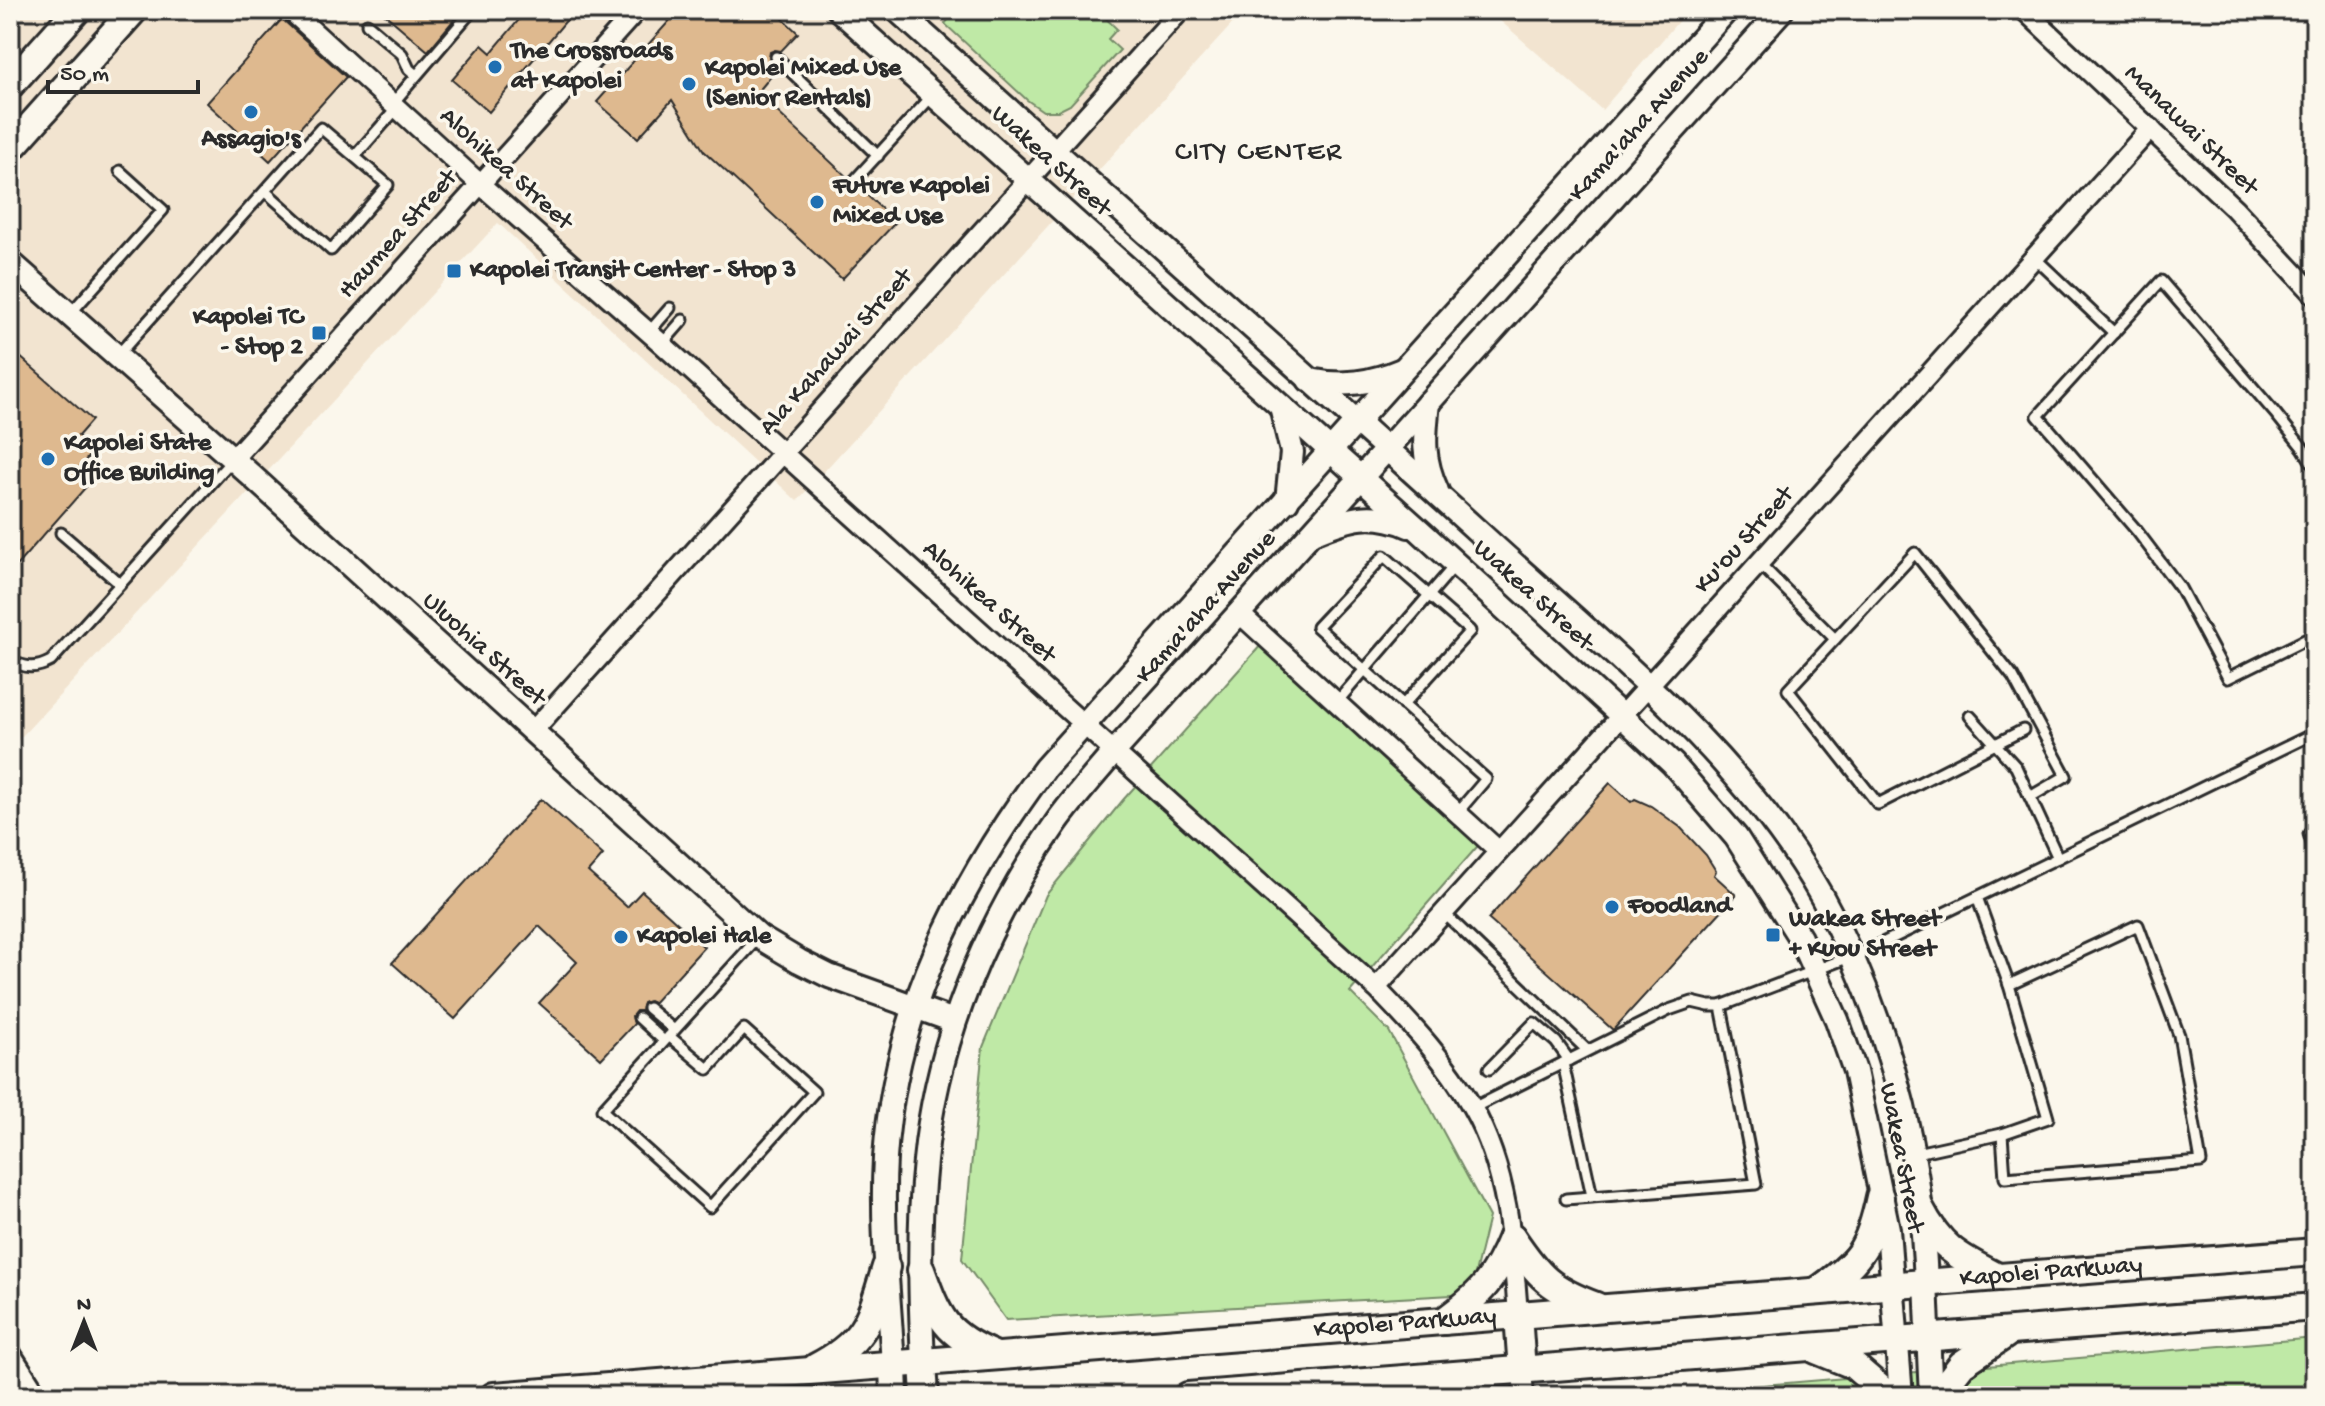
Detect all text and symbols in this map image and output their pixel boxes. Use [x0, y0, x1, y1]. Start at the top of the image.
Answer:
place label: The Crossroads at Kapolei [509, 37, 674, 98]
street label: Kama'aha Avenue [1563, 43, 1717, 209]
scale bar [48, 44, 198, 94]
place label: Kapolei Mixed Use (Senior Rentals) [704, 54, 903, 115]
marker: The Crossroads at Kapolei [486, 58, 504, 76]
street label: Manawai Street [2116, 59, 2265, 205]
text: 50 m [60, 61, 109, 90]
marker: Kapolei Mixed Use (Senior Rentals) [680, 75, 698, 93]
street label: Wakea Street [983, 100, 1118, 226]
street label: Alohikea Street [432, 102, 580, 240]
marker: Assagio's [242, 103, 260, 121]
place label: Assagio's [200, 125, 302, 156]
district label: CITY CENTER [1175, 137, 1343, 170]
street label: Haumea Street [333, 162, 467, 306]
place label: Future Kapolei Mixed Use [832, 172, 990, 233]
marker: Future Kapolei Mixed Use [808, 193, 826, 211]
place label: Kapolei Transit Center - Stop 3 [469, 256, 796, 287]
street label: Ala Kahawai Street [754, 261, 922, 443]
marker: Kapolei Transit Center - Stop 3 [445, 262, 463, 280]
place label: Kapolei TC - Stop 2 [192, 303, 306, 364]
marker: Kapolei TC - Stop 2 [310, 324, 328, 342]
place label: Kapolei State Office Building [63, 429, 215, 490]
marker: Kapolei State Office Building [39, 450, 57, 468]
street label: Ku'ou Street [1689, 479, 1803, 601]
street label: Kama'aha Avenue [1130, 525, 1284, 691]
street label: Wakea Street [1465, 534, 1600, 660]
street label: Alohikea Street [915, 535, 1063, 673]
street label: Uluohia Street [415, 586, 553, 715]
place label: Foodland [1627, 892, 1734, 923]
marker: Foodland [1603, 898, 1621, 916]
place label: Wakea Street + Kuou Street [1788, 905, 1943, 966]
place label: Kapolei Hale [636, 922, 773, 953]
marker: Wakea Street + Kuou Street [1764, 926, 1782, 944]
marker: Kapolei Hale [612, 928, 630, 946]
street label: Wakea Street [1870, 1081, 1930, 1238]
street label: Kapolei Parkway [1959, 1250, 2144, 1296]
north arrow [44, 1282, 124, 1362]
text: N [77, 1293, 91, 1319]
street label: Kapolei Parkway [1313, 1301, 1498, 1347]

